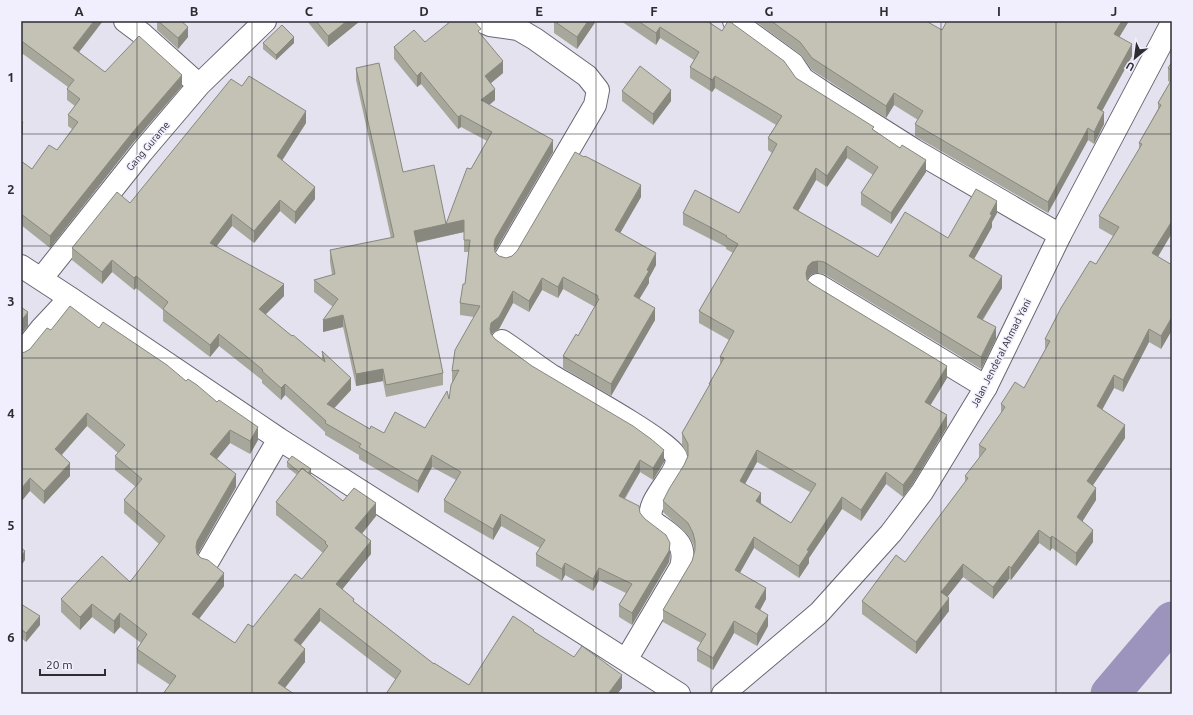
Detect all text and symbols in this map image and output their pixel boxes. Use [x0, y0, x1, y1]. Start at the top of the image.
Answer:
text: A [74, 4, 84, 18]
text: B [190, 4, 199, 18]
text: C [305, 4, 314, 18]
text: D [419, 4, 429, 18]
text: E [535, 4, 543, 18]
text: F [650, 4, 658, 18]
text: G [765, 4, 774, 18]
text: H [879, 4, 889, 18]
text: I [997, 4, 1001, 18]
text: J [1111, 4, 1117, 18]
north arrow [1115, 38, 1155, 78]
text: U [1124, 60, 1136, 74]
text: 1 [7, 70, 15, 84]
street label: Gang Gurame [124, 119, 172, 173]
text: 2 [7, 182, 15, 196]
text: 3 [7, 294, 15, 308]
street label: Jalan Jenderal Ahmad Yani [969, 297, 1033, 409]
text: 4 [7, 406, 15, 420]
text: 5 [7, 518, 15, 532]
text: 6 [7, 630, 15, 644]
scale bar [40, 651, 105, 677]
text: 20 m [46, 658, 73, 671]

